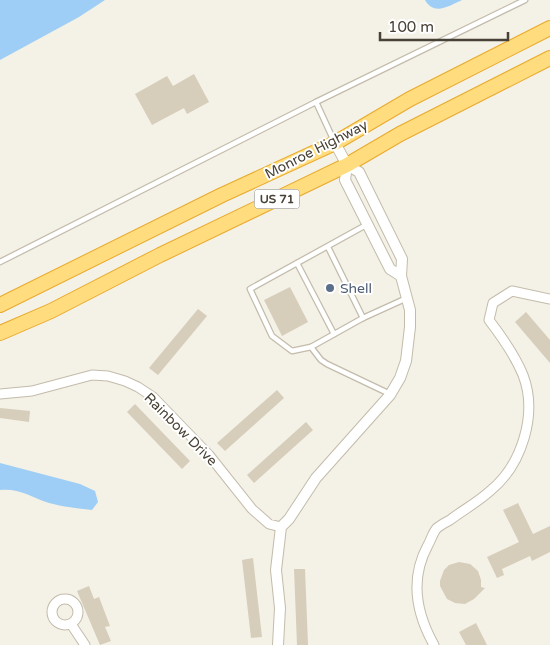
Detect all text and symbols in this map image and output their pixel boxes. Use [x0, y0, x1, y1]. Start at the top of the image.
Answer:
scale bar [380, 10, 508, 42]
text: 100 m [388, 18, 434, 36]
street label: Monroe Highway [262, 116, 371, 183]
road number: US 71 [254, 190, 300, 208]
place label: Shell [340, 280, 372, 297]
marker: Shell [324, 282, 336, 294]
street label: Rainbow Drive [141, 389, 221, 469]

